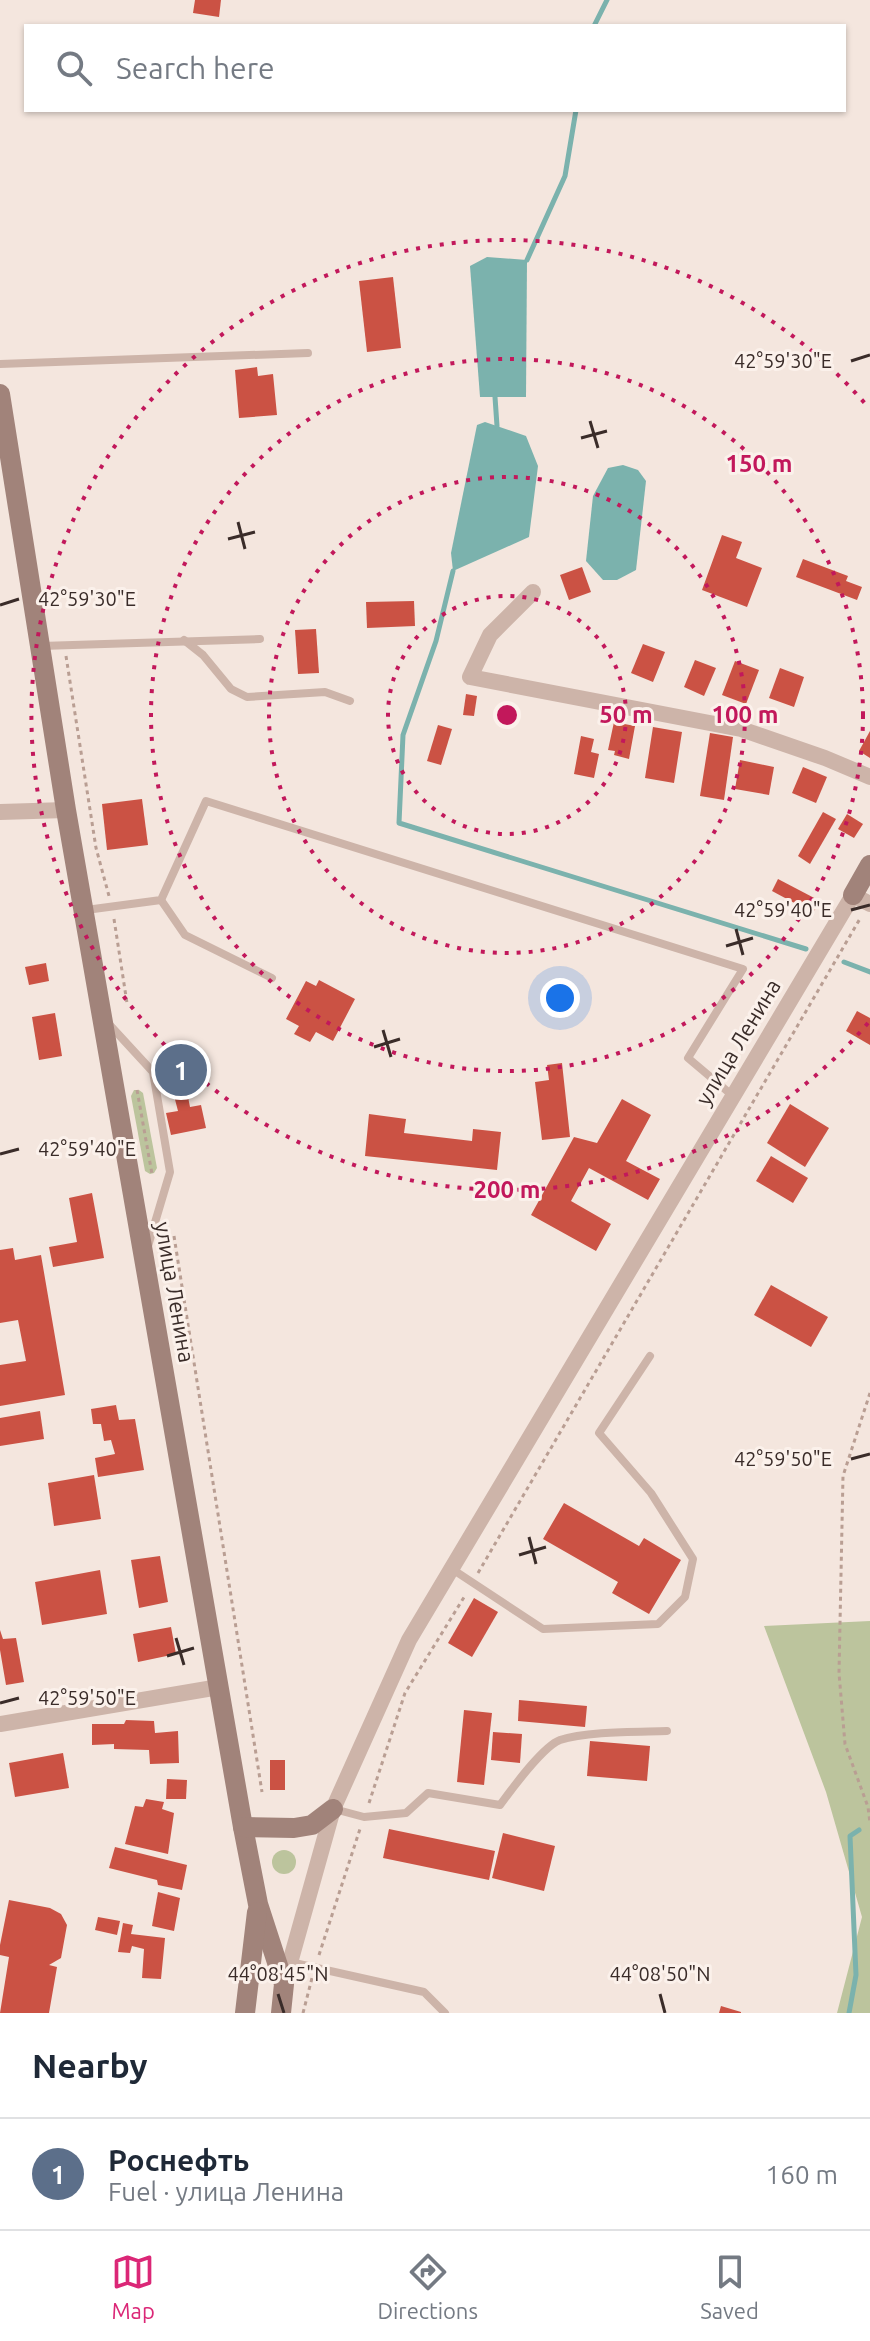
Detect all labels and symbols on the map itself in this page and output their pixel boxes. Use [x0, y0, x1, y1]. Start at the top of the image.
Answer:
text: 42°59'30"E [734, 349, 832, 372]
text: 150 m [726, 450, 792, 477]
text: 42°59'30"E [38, 587, 136, 610]
centre of rings [493, 701, 521, 729]
text: 50 m [599, 701, 653, 728]
text: 100 m [712, 701, 778, 728]
text: 42°59'40"E [734, 898, 832, 921]
street label: улица Ленина [690, 974, 785, 1109]
your location [540, 978, 580, 1018]
pin: 1 [155, 1040, 207, 1100]
text: 42°59'40"E [38, 1137, 136, 1160]
text: 200 m [474, 1176, 540, 1203]
street label: улица Ленина [151, 1219, 200, 1364]
text: 42°59'50"E [734, 1447, 832, 1470]
text: 42°59'50"E [38, 1686, 136, 1709]
text: 44°08'45"N [227, 1962, 329, 1985]
text: 44°08'50"N [609, 1962, 711, 1985]

